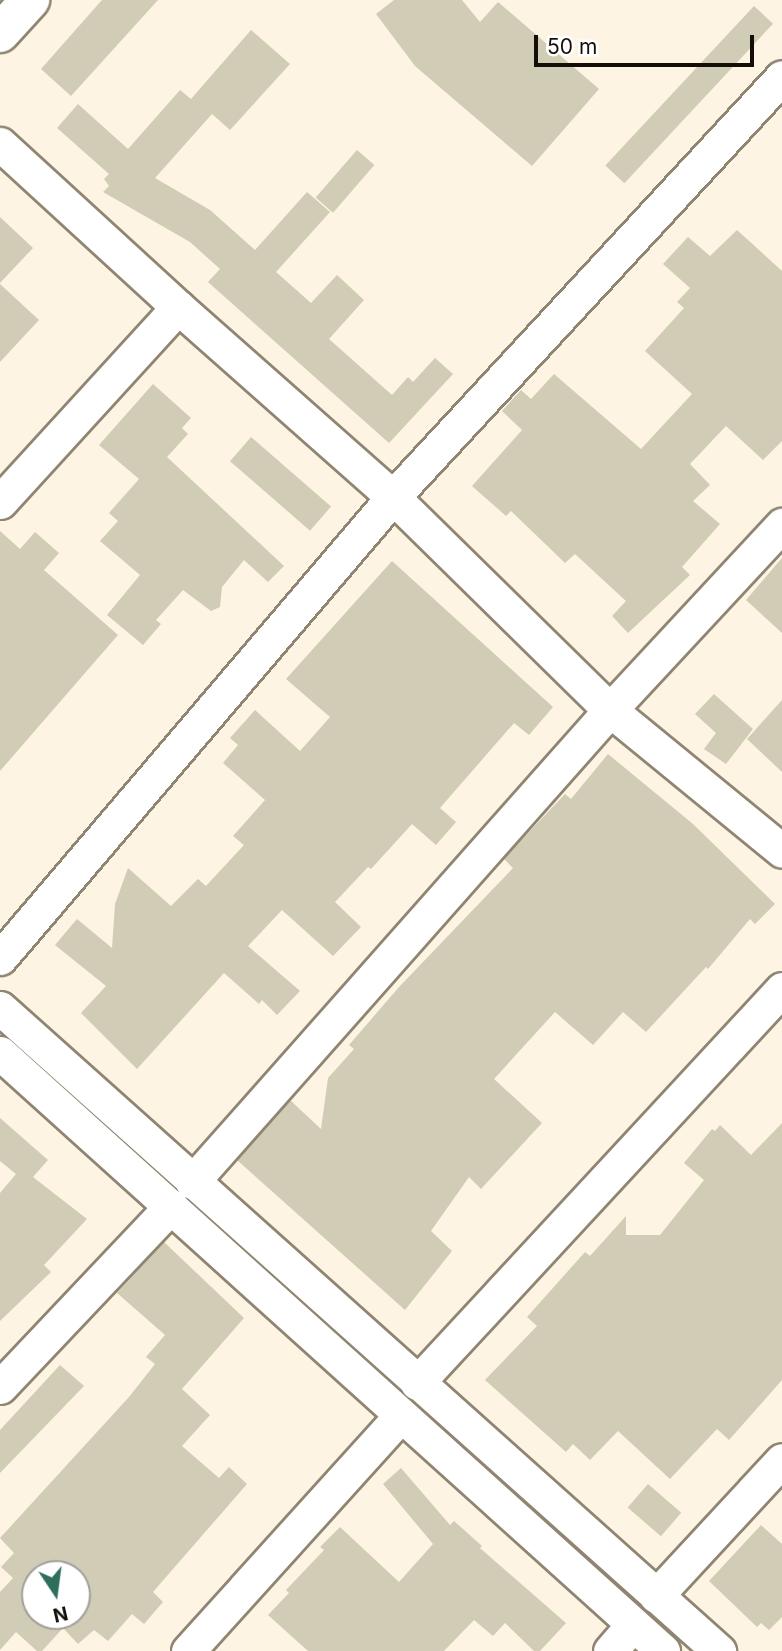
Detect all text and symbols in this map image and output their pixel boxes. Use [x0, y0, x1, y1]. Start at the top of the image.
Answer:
scale bar [537, 21, 758, 65]
text: 50 m [547, 34, 597, 59]
north arrow [21, 1560, 91, 1630]
text: N [51, 1601, 70, 1627]

